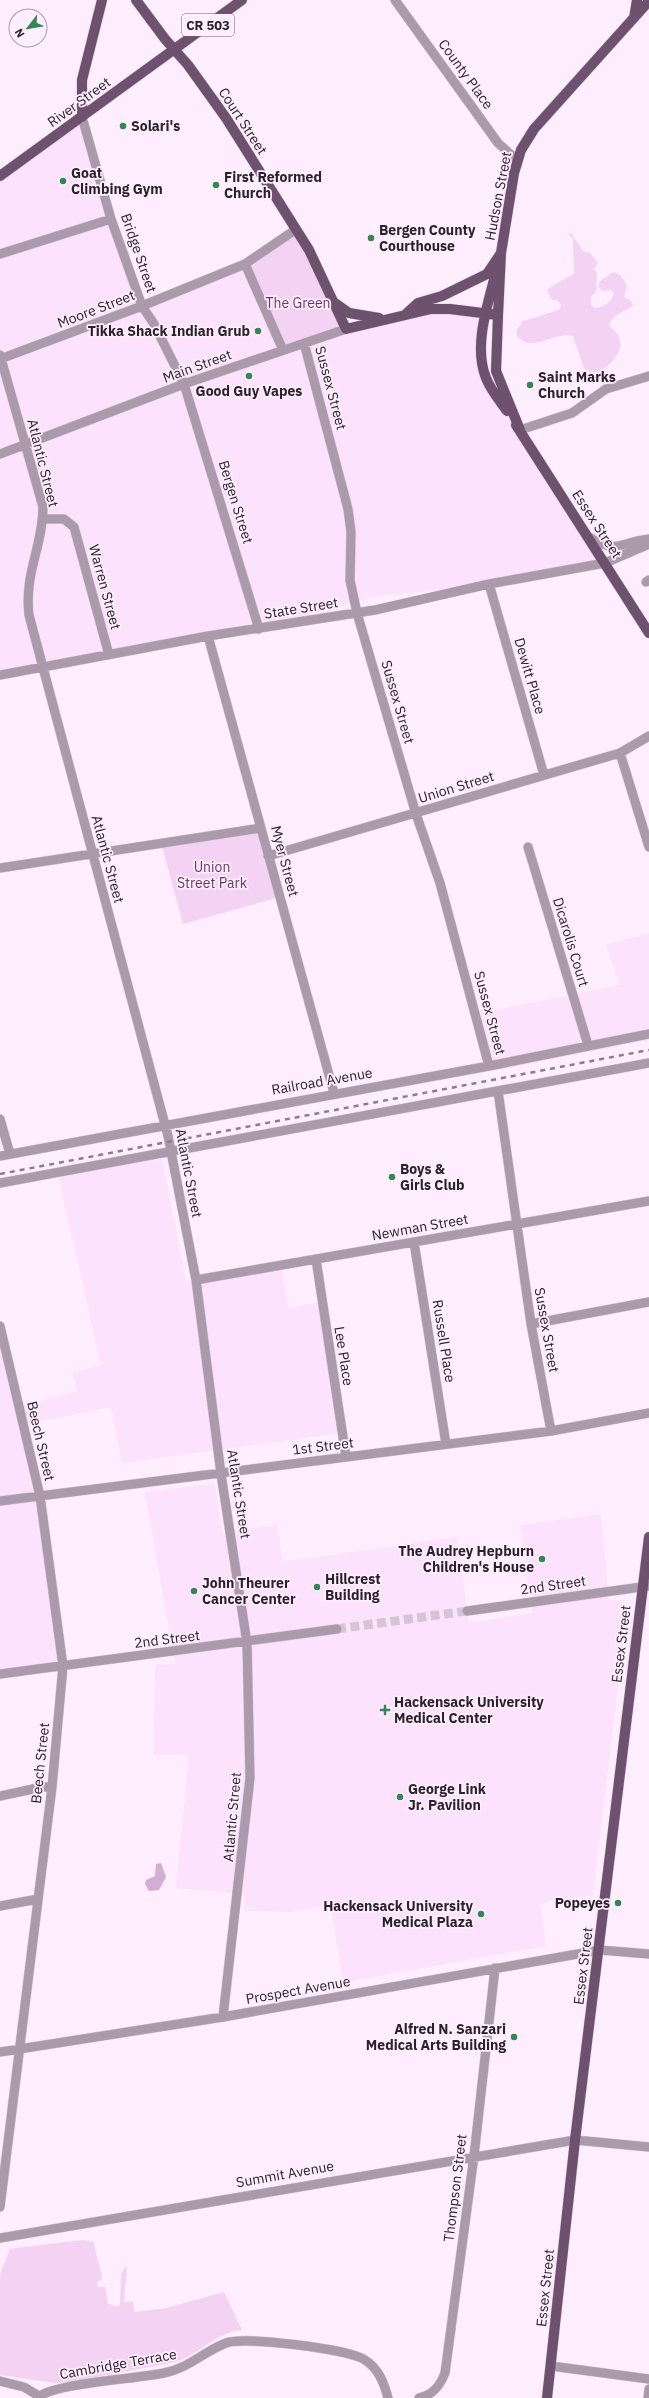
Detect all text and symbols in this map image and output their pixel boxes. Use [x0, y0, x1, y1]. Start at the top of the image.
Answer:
north arrow [8, 8, 48, 48]
road number: CR 503 [182, 14, 234, 36]
text: N [11, 26, 27, 40]
street label: County Place [435, 36, 498, 113]
street label: River Street [44, 73, 114, 131]
street label: Court Street [215, 84, 271, 158]
place label: Solari's [131, 117, 180, 135]
marker: Solari's [118, 121, 128, 131]
street label: Hudson Street [481, 150, 515, 242]
place label: Goat Climbing Gym [71, 164, 163, 198]
place label: First Reformed Church [224, 168, 322, 202]
marker: Goat Climbing Gym [58, 176, 68, 186]
marker: First Reformed Church [211, 180, 221, 190]
street label: Bridge Street [117, 211, 161, 295]
place label: Bergen County Courthouse [379, 221, 476, 255]
marker: Bergen County Courthouse [366, 233, 376, 243]
street label: Moore Street [55, 286, 137, 332]
park label: The Green [265, 294, 331, 312]
place label: Tikka Shack Indian Grub [88, 322, 250, 340]
marker: Tikka Shack Indian Grub [253, 326, 263, 336]
street label: Sussex Street [311, 344, 351, 432]
street label: Main Street [160, 345, 234, 387]
place label: Saint Marks Church [538, 368, 616, 402]
marker: Good Guy Vapes [244, 371, 254, 381]
marker: Saint Marks Church [525, 380, 535, 390]
place label: Good Guy Vapes [196, 382, 302, 400]
street label: Atlantic Street [23, 417, 63, 509]
street label: Bergen Street [215, 458, 257, 546]
street label: Essex Street [568, 486, 626, 562]
street label: Warren Street [85, 542, 125, 632]
street label: State Street [263, 593, 339, 623]
street label: Dewitt Place [511, 636, 550, 717]
street label: Sussex Street [378, 658, 419, 746]
street label: Union Street [416, 767, 496, 807]
street label: Atlantic Street [88, 813, 128, 905]
street label: Myer Street [267, 823, 303, 899]
park label: Union Street Park [177, 858, 248, 892]
street label: Dicarolis Court [549, 895, 593, 989]
street label: Sussex Street [470, 969, 510, 1057]
street label: Railroad Avenue [270, 1063, 374, 1099]
street label: Atlantic Street [172, 1127, 206, 1219]
place label: Boys & Girls Club [400, 1160, 465, 1194]
marker: Boys & Girls Club [387, 1172, 397, 1182]
street label: Newman Street [370, 1210, 470, 1244]
street label: Sussex Street [531, 1286, 563, 1374]
street label: Russell Place [429, 1298, 459, 1384]
street label: Lee Place [330, 1325, 358, 1387]
street label: Beech Street [23, 1399, 59, 1483]
street label: 1st Street [291, 1433, 355, 1459]
street label: Atlantic Street [223, 1448, 255, 1540]
place label: The Audrey Hepburn Children's House [398, 1542, 534, 1576]
marker: The Audrey Hepburn Children's House [537, 1554, 547, 1564]
place label: Hillcrest Building [325, 1570, 381, 1604]
street label: 2nd Street [519, 1571, 587, 1599]
place label: John Theurer Cancer Center [202, 1574, 296, 1608]
marker: Hillcrest Building [312, 1582, 322, 1592]
marker: John Theurer Cancer Center [189, 1586, 199, 1596]
street label: Essex Street [607, 1604, 635, 1684]
street label: 2nd Street [133, 1626, 201, 1652]
place label: Hackensack University Medical Center [394, 1693, 544, 1727]
marker: Hackensack University Medical Center [379, 1704, 391, 1716]
street label: Beech Street [27, 1722, 53, 1804]
street label: Atlantic Street [219, 1771, 245, 1863]
place label: George Link Jr. Pavilion [408, 1780, 487, 1814]
marker: George Link Jr. Pavilion [395, 1792, 405, 1802]
place label: Popeyes [555, 1894, 610, 1912]
place label: Hackensack University Medical Plaza [323, 1897, 474, 1931]
marker: Popeyes [613, 1898, 623, 1908]
marker: Hackensack University Medical Plaza [476, 1909, 486, 1919]
street label: Essex Street [569, 1926, 597, 2006]
street label: Prospect Avenue [244, 1972, 352, 2008]
place label: Alfred N. Sanzari Medical Arts Building [366, 2020, 506, 2054]
marker: Alfred N. Sanzari Medical Arts Building [509, 2032, 519, 2042]
street label: Thompson Street [439, 2133, 471, 2243]
street label: Summit Avenue [235, 2156, 336, 2191]
street label: Essex Street [532, 2248, 558, 2328]
street label: Cambridge Terrace [58, 2345, 178, 2383]

